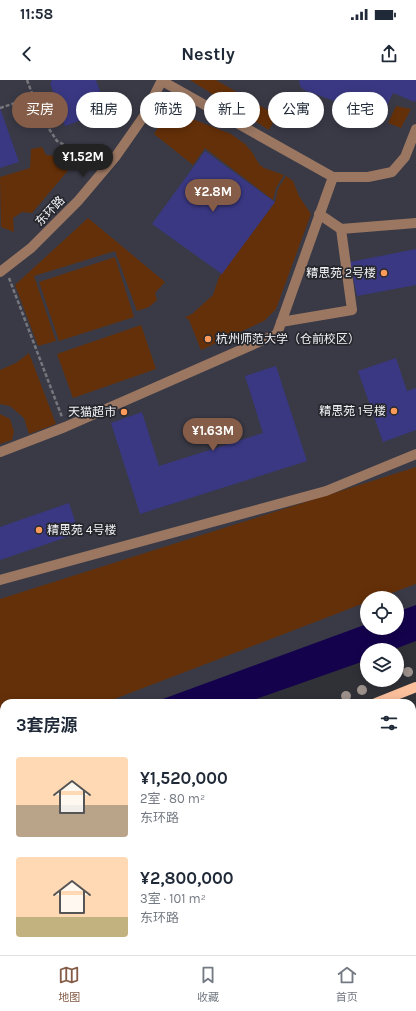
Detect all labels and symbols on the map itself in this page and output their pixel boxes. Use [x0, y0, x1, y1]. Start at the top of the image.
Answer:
pin: ¥1.52M [50, 144, 116, 178]
pin: ¥2.8M [185, 179, 241, 213]
street label: 东环路 [32, 193, 68, 229]
place label: 精思苑 2号楼 [306, 266, 376, 280]
marker: 精思苑 2号楼 [379, 268, 389, 278]
place label: 杭州师范大学（仓前校区） [216, 332, 360, 346]
marker: 杭州师范大学（仓前校区） [203, 334, 213, 344]
place label: 精思苑 1号楼 [319, 404, 386, 418]
place label: 天猫超市 [68, 405, 116, 419]
marker: 精思苑 1号楼 [389, 406, 399, 416]
marker: 天猫超市 [119, 407, 129, 417]
pin: ¥1.63M [180, 418, 246, 452]
place label: 精思苑 4号楼 [47, 523, 117, 537]
marker: 精思苑 4号楼 [34, 525, 44, 535]

